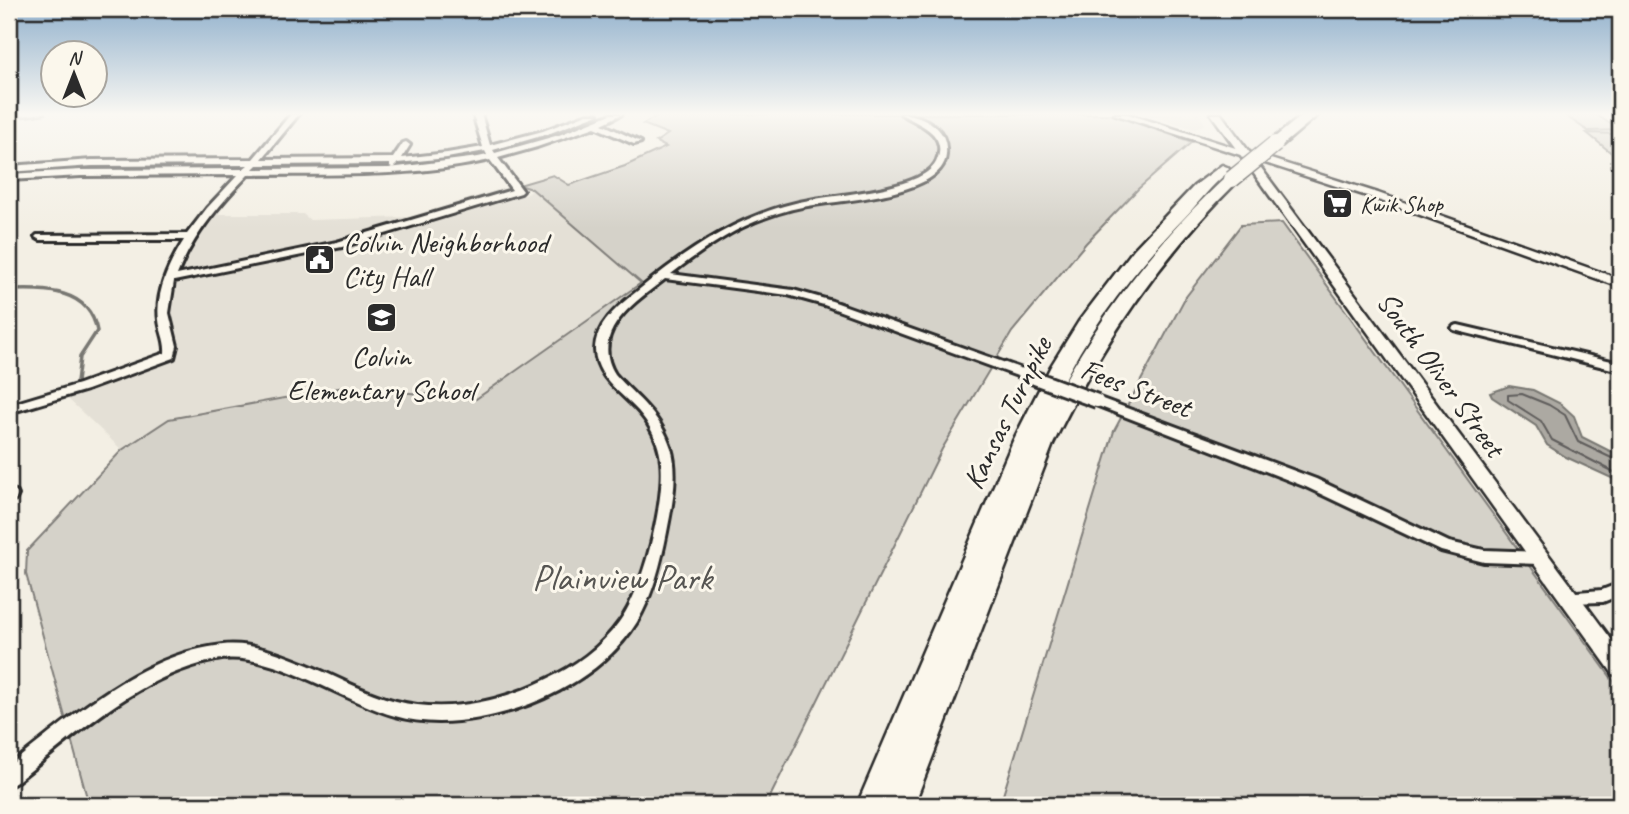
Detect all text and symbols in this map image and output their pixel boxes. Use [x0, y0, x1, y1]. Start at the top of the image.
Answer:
north arrow [38, 38, 108, 108]
text: N [68, 46, 83, 70]
supermarket icon: Kwik Shop [1320, 187, 1354, 221]
place label: Kwik Shop [1360, 189, 1444, 219]
place label: Colvin Neighborhood City Hall [343, 223, 552, 295]
public building icon: Colvin Neighborhood City Hall [303, 242, 337, 276]
street label: South Oliver Street [1368, 284, 1515, 466]
school or university icon: Colvin Elementary School [364, 301, 398, 335]
street label: Kansas Turnpike [954, 329, 1061, 495]
place label: Colvin Elementary School [287, 337, 480, 409]
street label: Fees Street [1076, 350, 1199, 427]
park label: Plainview Park [532, 554, 714, 601]

